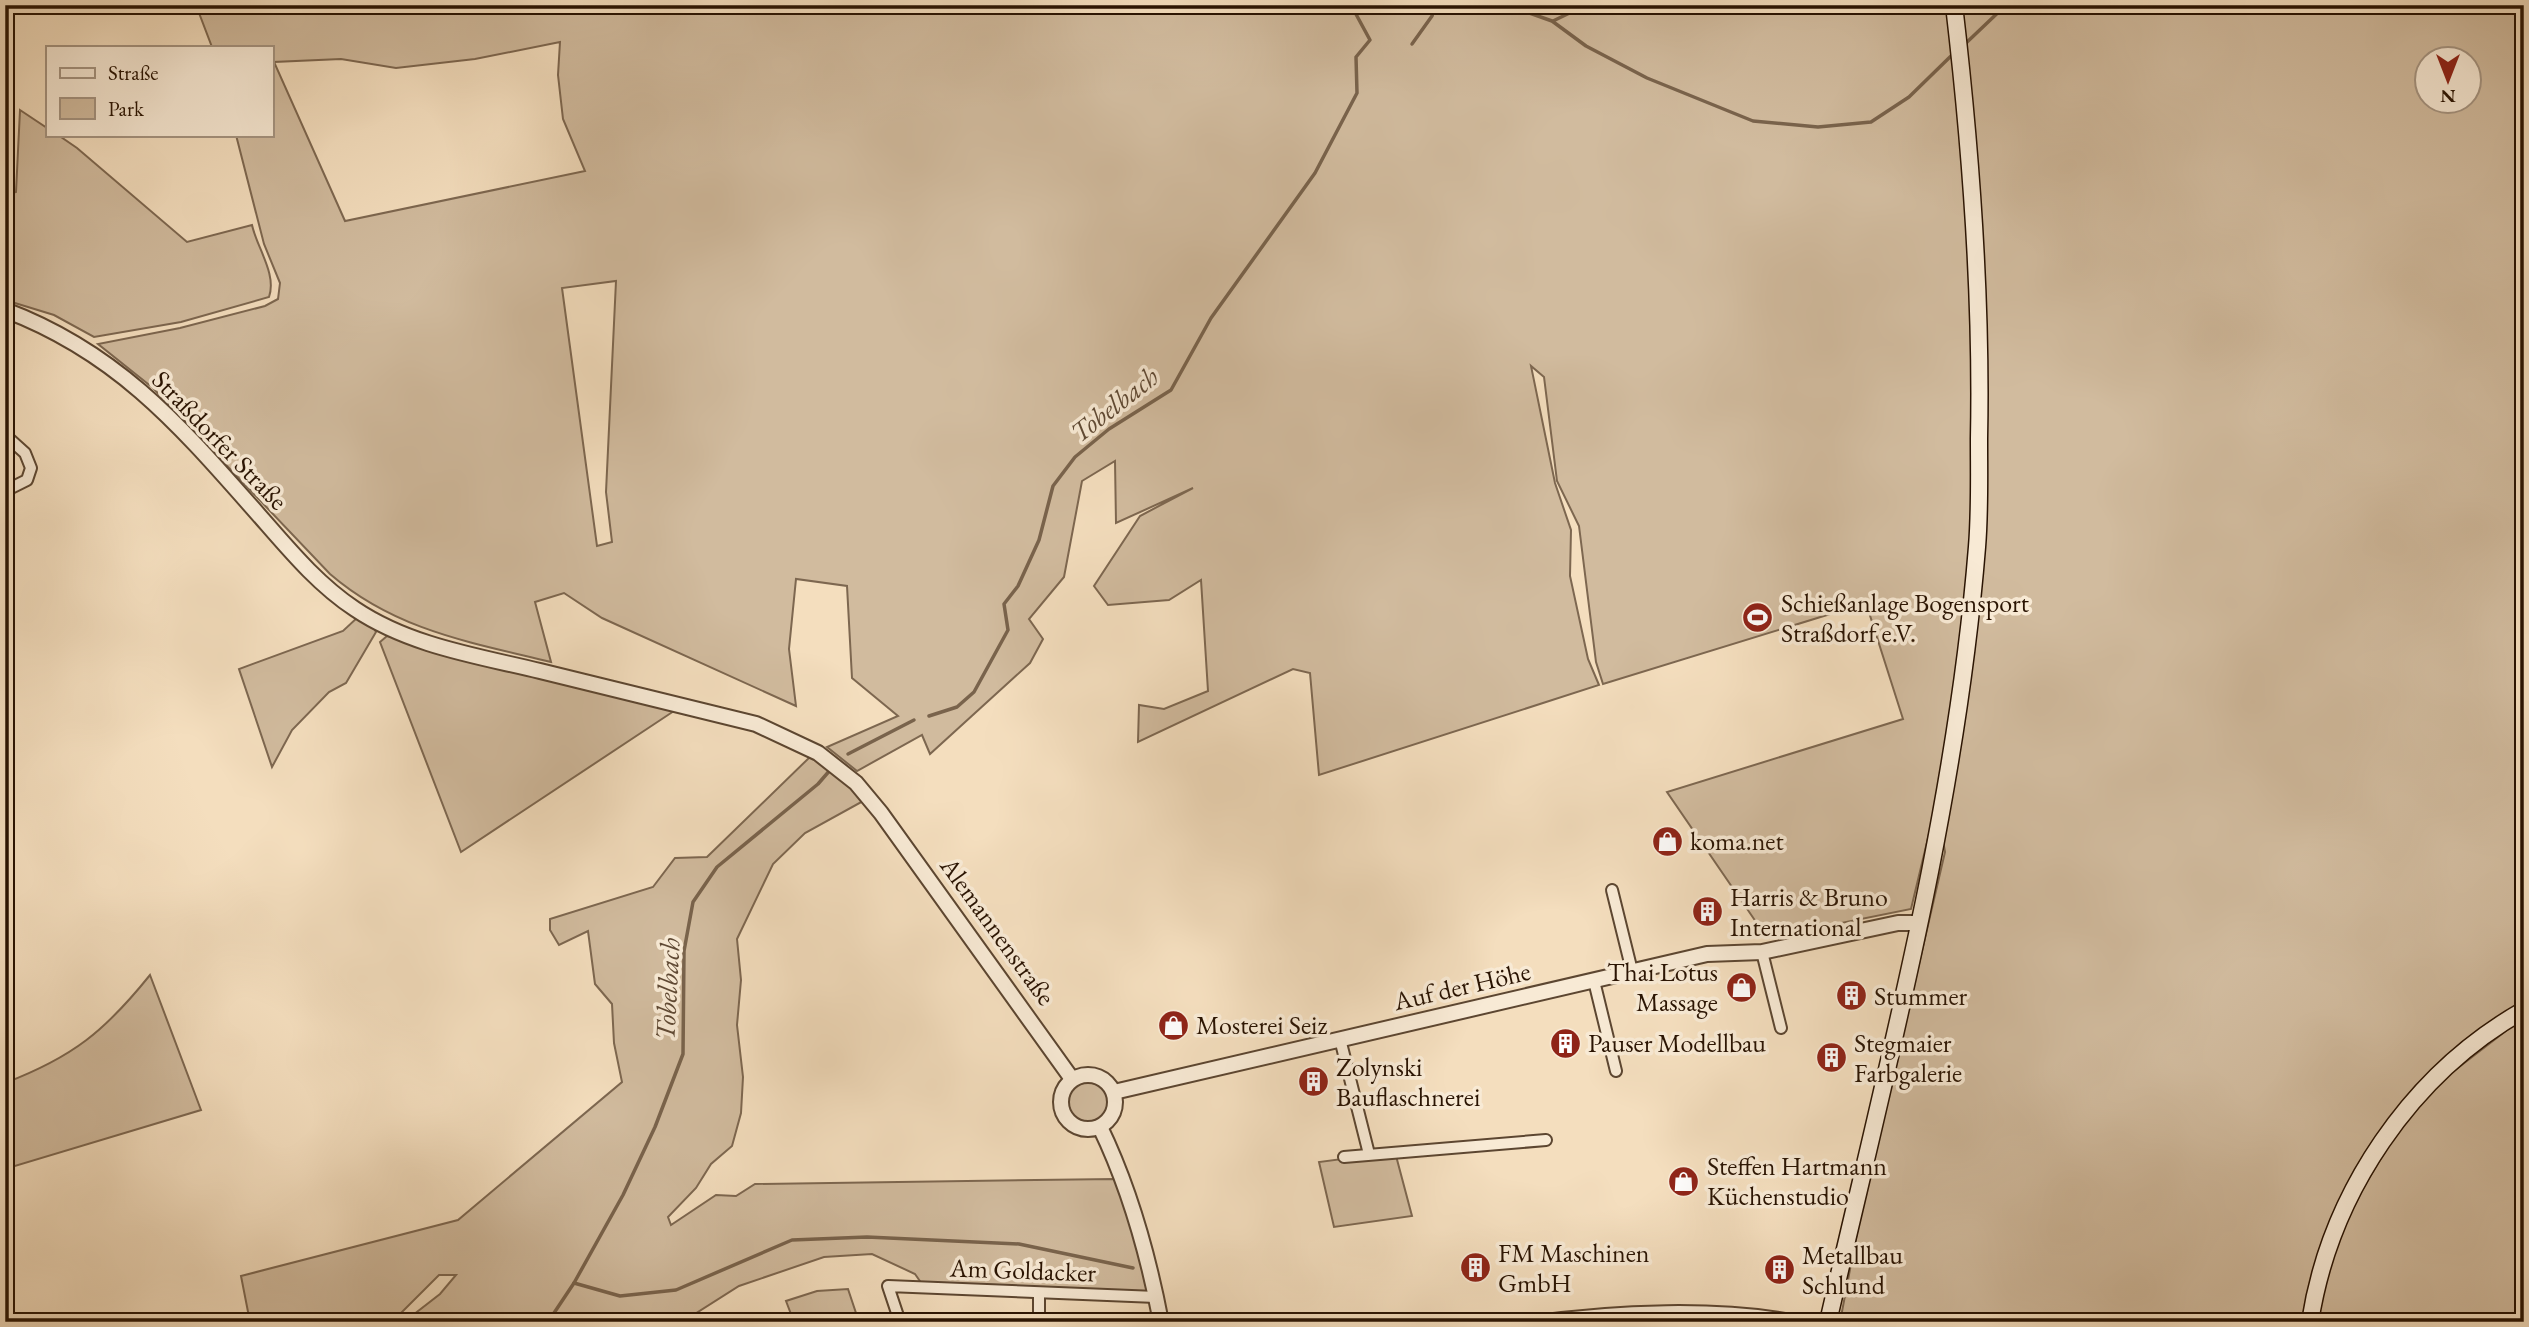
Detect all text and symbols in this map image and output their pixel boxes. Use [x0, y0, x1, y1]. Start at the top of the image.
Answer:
legend [46, 46, 273, 136]
north arrow [2414, 46, 2484, 116]
text: Straße [108, 59, 159, 86]
text: N [2440, 84, 2456, 109]
text: Park [108, 95, 145, 122]
water label: Tobelbach [1062, 358, 1166, 450]
street label: Straßdorfer Straße [145, 363, 295, 517]
place label: Schießanlage Bogensport Straßdorf e.V. [1781, 586, 2029, 650]
sports icon: Schießanlage Bogensport Straßdorf e.V. [1741, 601, 1775, 635]
shop icon: koma.net [1650, 824, 1684, 858]
place label: koma.net [1690, 824, 1784, 858]
street label: Alemannenstraße [932, 849, 1063, 1012]
place label: Harris & Bruno International [1730, 880, 1888, 944]
building icon: Harris & Bruno International [1690, 895, 1724, 929]
water label: Tobelbach [646, 936, 688, 1041]
street label: Auf der Höhe [1389, 954, 1534, 1018]
place label: Thai Lotus Massage [1607, 955, 1718, 1019]
shop icon: Thai Lotus Massage [1724, 970, 1758, 1004]
building icon: Stummer [1834, 979, 1868, 1013]
place label: Stummer [1874, 979, 1968, 1013]
shop icon: Mosterei Seiz [1156, 1008, 1190, 1042]
place label: Mosterei Seiz [1196, 1008, 1327, 1042]
building icon: Pauser Modellbau [1548, 1026, 1582, 1060]
place label: Pauser Modellbau [1588, 1026, 1766, 1060]
place label: Stegmaier Farbgalerie [1854, 1026, 1962, 1090]
building icon: Stegmaier Farbgalerie [1814, 1041, 1848, 1075]
place label: Zolynski Bauflaschnerei [1336, 1050, 1480, 1114]
building icon: Zolynski Bauflaschnerei [1296, 1065, 1330, 1099]
place label: Steffen Hartmann Küchenstudio [1707, 1149, 1887, 1213]
shop icon: Steffen Hartmann Küchenstudio [1667, 1164, 1701, 1198]
place label: FM Maschinen GmbH [1498, 1236, 1650, 1300]
place label: Metallbau Schlund [1802, 1238, 1903, 1302]
street label: Am Goldacker [948, 1250, 1097, 1290]
building icon: FM Maschinen GmbH [1458, 1251, 1492, 1285]
building icon: Metallbau Schlund [1762, 1253, 1796, 1287]

